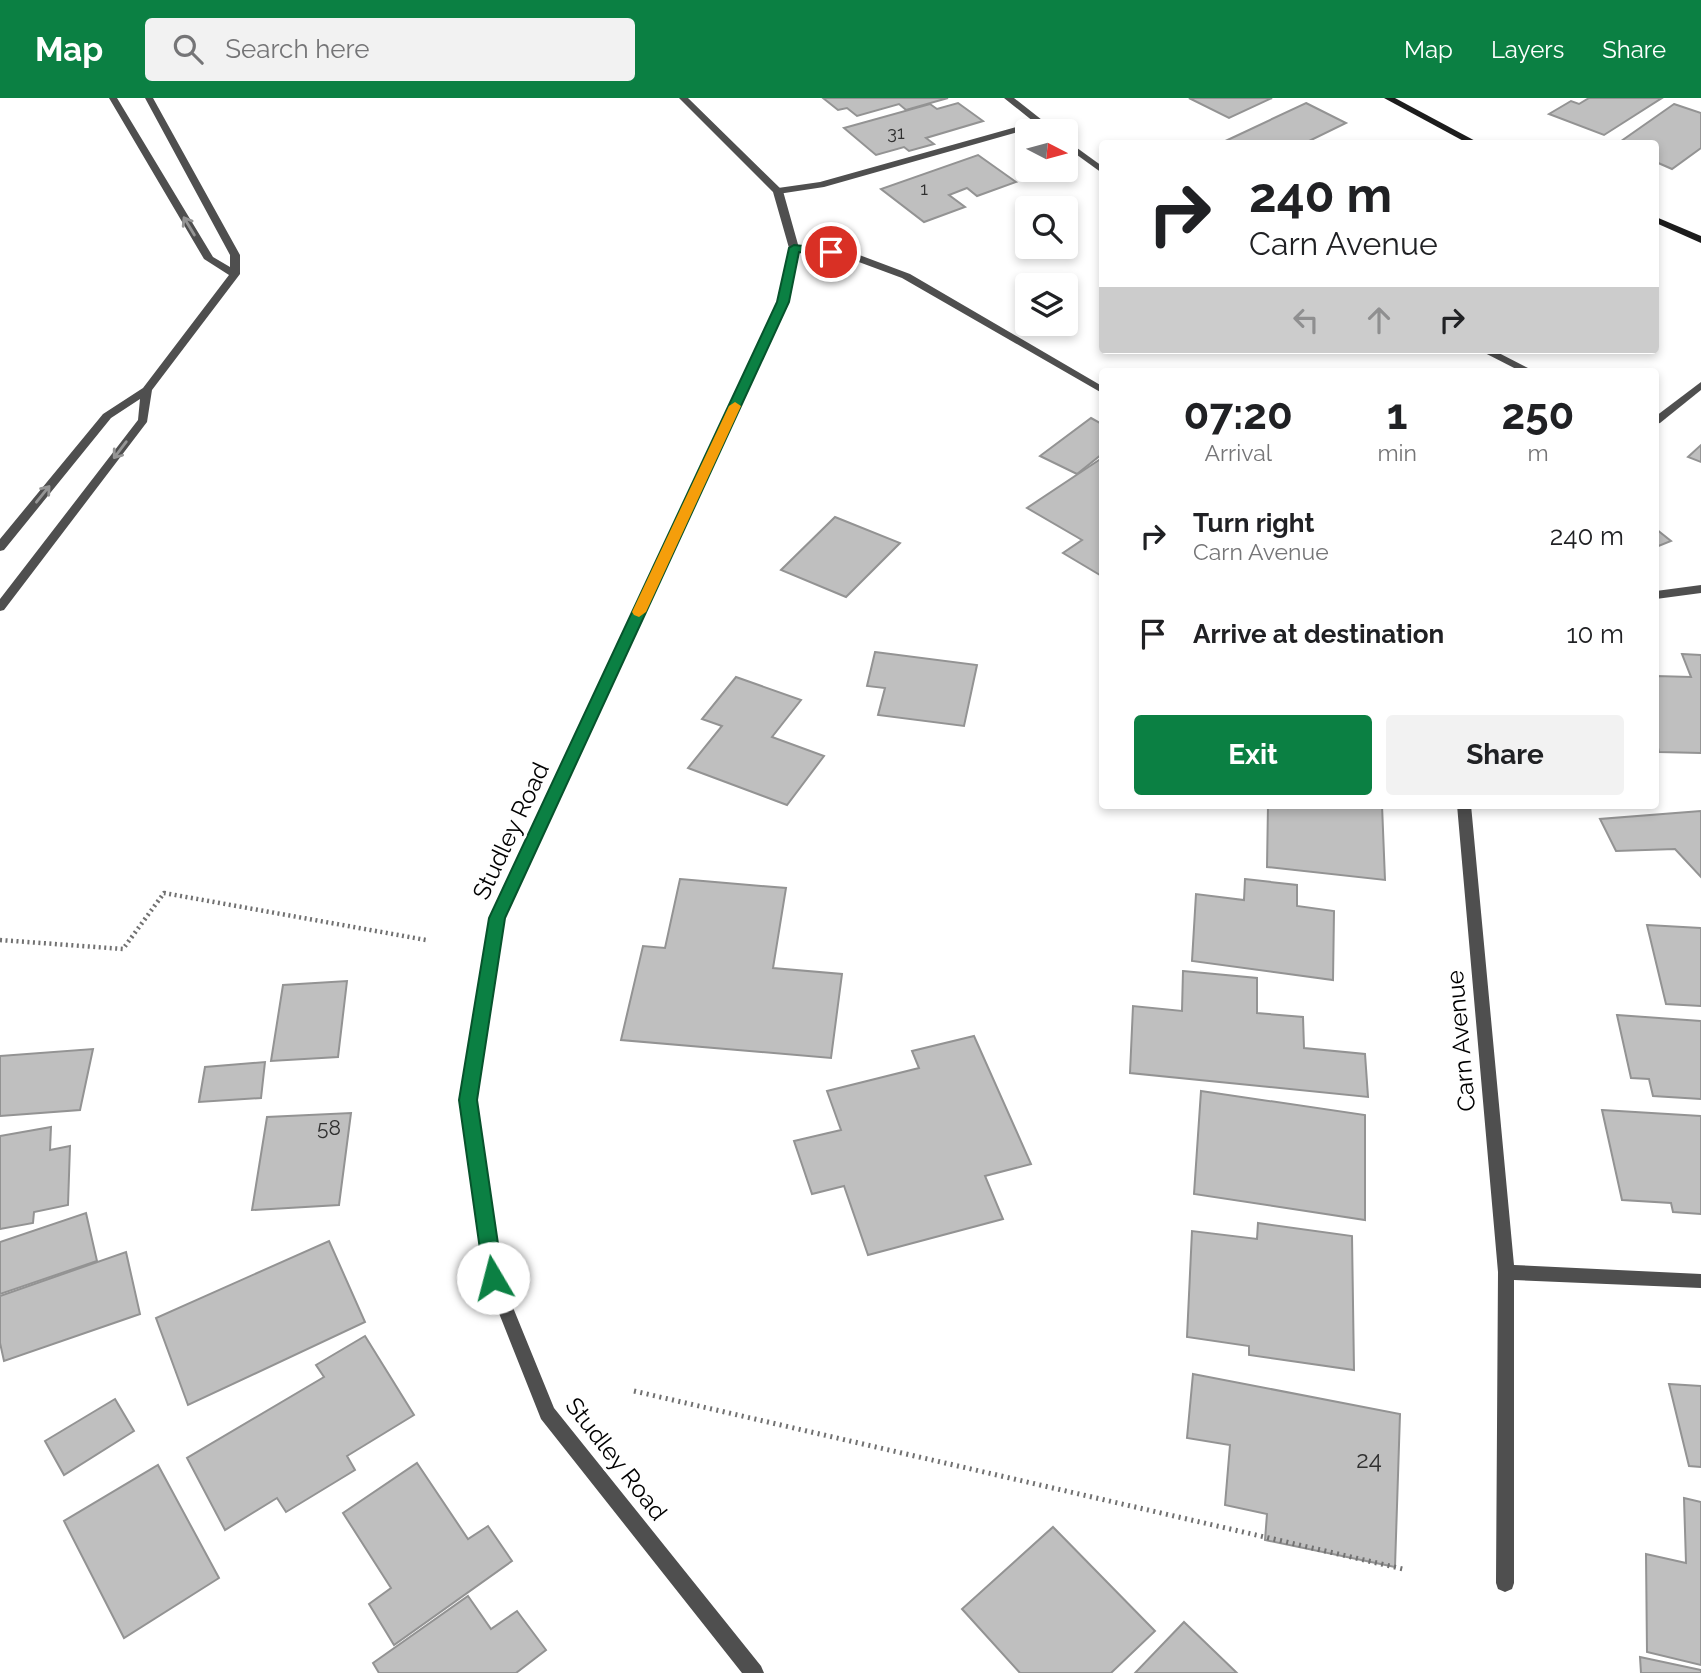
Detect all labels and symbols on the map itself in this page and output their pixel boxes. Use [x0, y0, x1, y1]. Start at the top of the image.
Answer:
north arrow [1015, 119, 1078, 182]
house number: 31 [887, 122, 905, 143]
house number: 1 [920, 178, 928, 199]
one-way arrow [182, 217, 196, 237]
pin [801, 222, 861, 282]
one-way arrow [113, 440, 128, 459]
one-way arrow [35, 486, 51, 504]
street label: Studley Road [466, 758, 555, 904]
street label: Carn Avenue [1440, 969, 1481, 1113]
house number: 58 [317, 1115, 341, 1140]
position arrow [456, 1241, 530, 1315]
street label: Studley Road [559, 1391, 673, 1526]
house number: 24 [1356, 1445, 1382, 1474]

